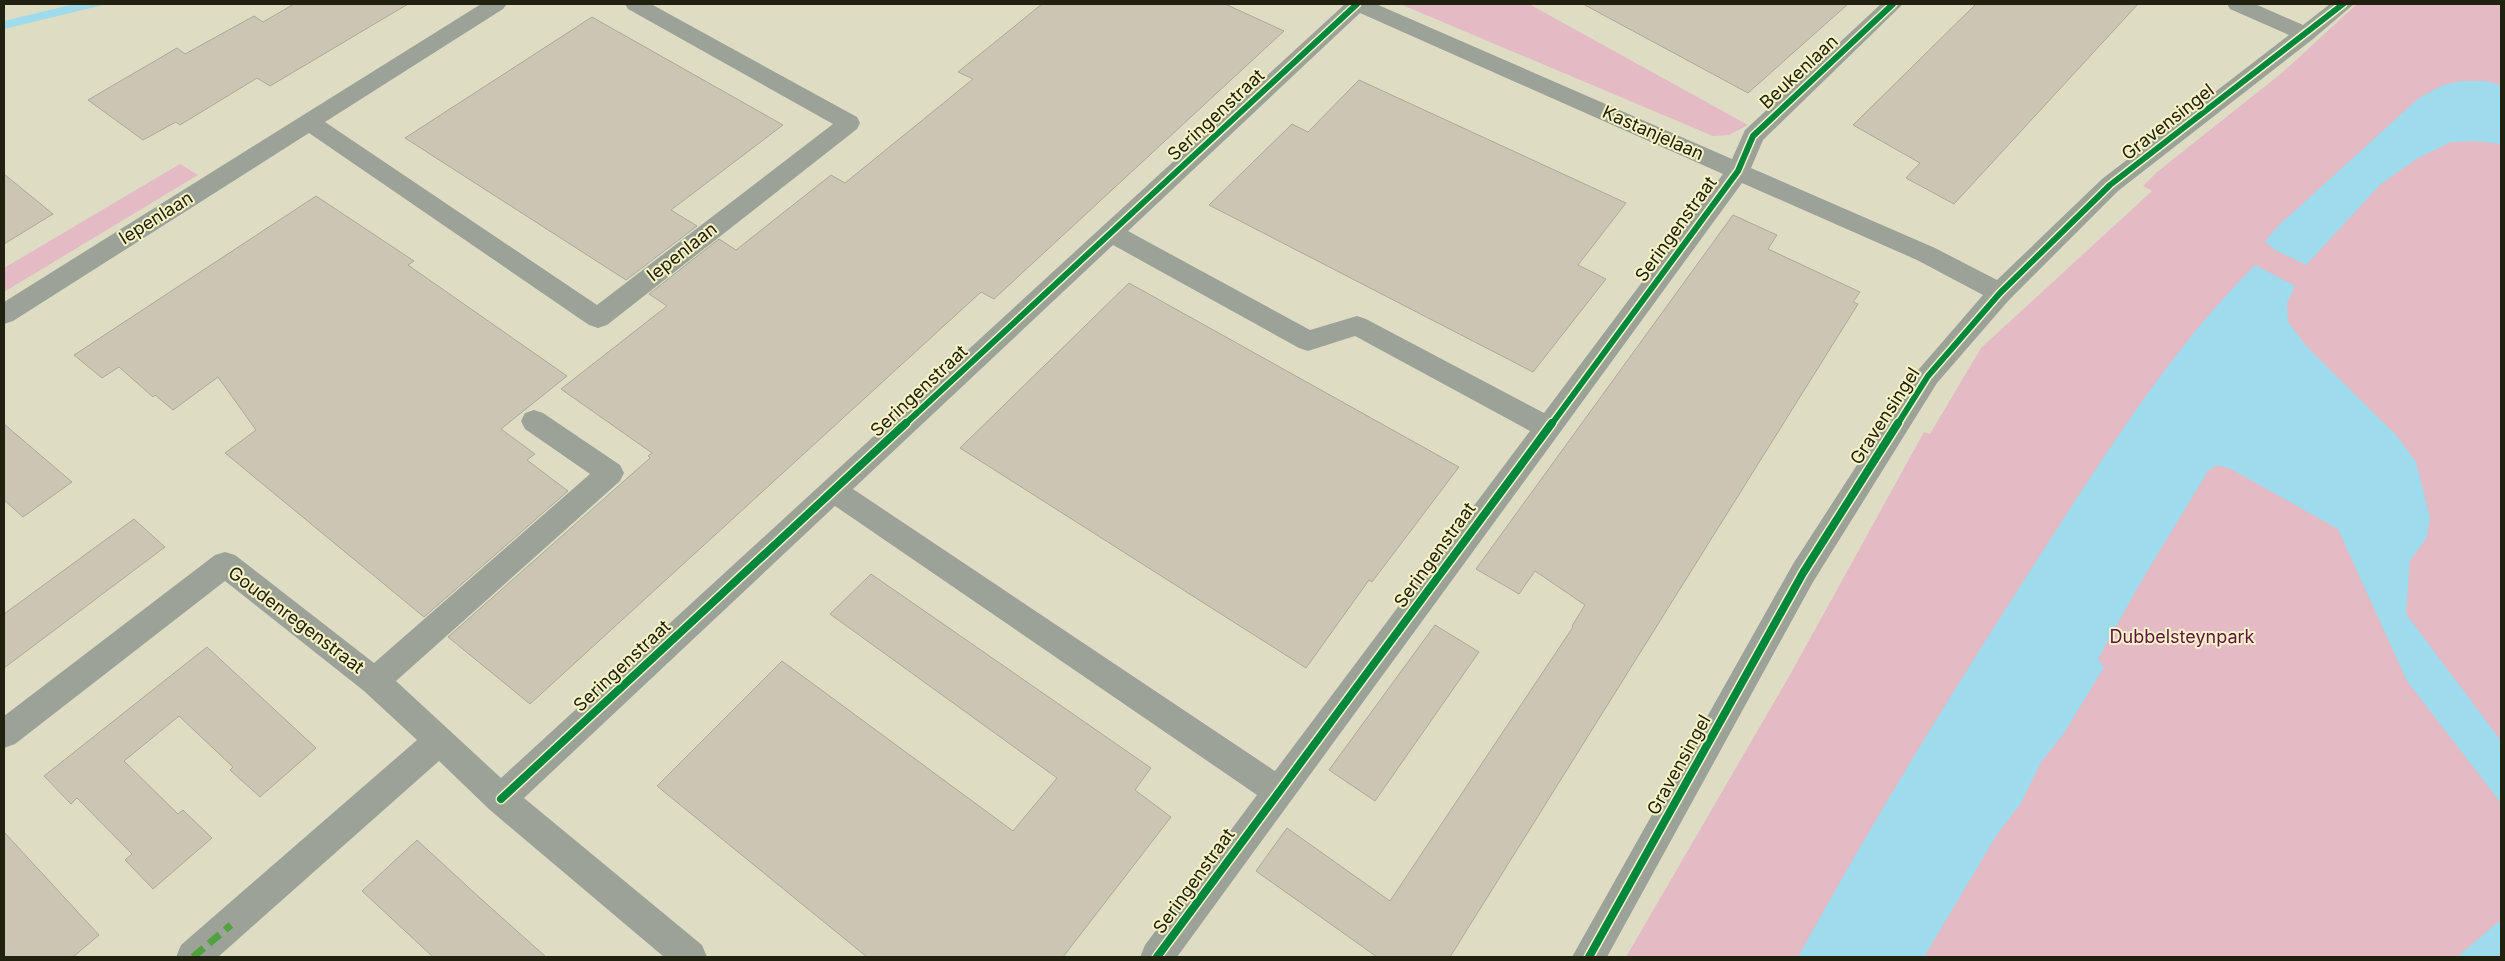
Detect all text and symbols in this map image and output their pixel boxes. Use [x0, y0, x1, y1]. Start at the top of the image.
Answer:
street label: Beukenlaan [1755, 30, 1842, 113]
street label: Seringenstraat [1163, 64, 1268, 165]
street label: Gravensingel [2117, 79, 2218, 164]
street label: Kastanjelaan [1599, 101, 1707, 164]
street label: Seringenstraat [1630, 172, 1721, 285]
street label: Iepenlaan [115, 187, 196, 248]
street label: Iepenlaan [643, 218, 721, 285]
street label: Seringenstraat [866, 340, 971, 441]
street label: Gravensingel [1845, 363, 1924, 468]
street label: Seringenstraat [1389, 498, 1480, 611]
street label: Goudenregenstraat [224, 562, 368, 678]
street label: Seringenstraat [569, 615, 674, 716]
park label: Dubbelsteynpark [2110, 626, 2255, 647]
street label: Gravensingel [1642, 711, 1715, 819]
street label: Seringenstraat [1148, 824, 1239, 937]

